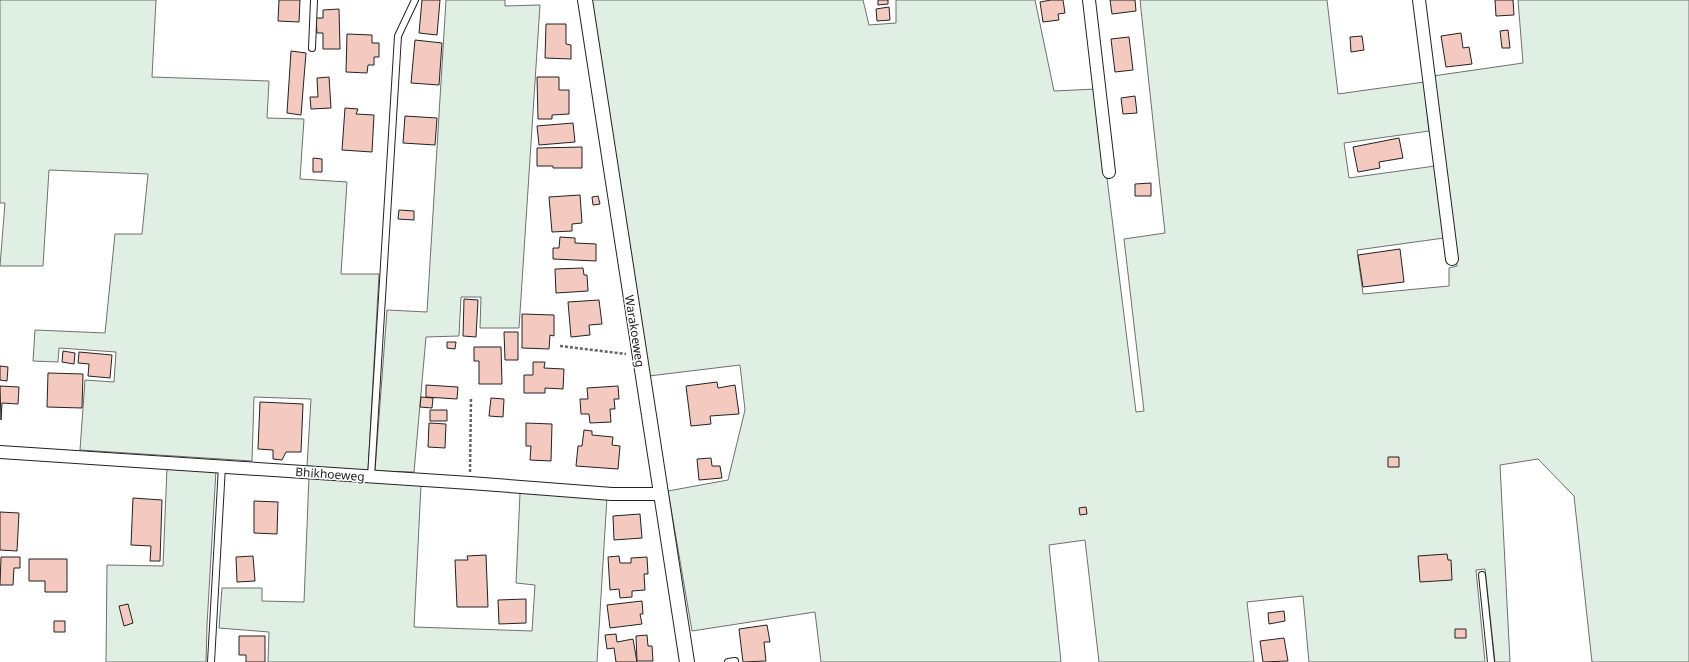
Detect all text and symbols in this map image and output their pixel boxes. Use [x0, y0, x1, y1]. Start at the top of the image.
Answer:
street label: Warakoeweg [621, 294, 649, 368]
street label: Bhikhoeweg [295, 463, 365, 485]

